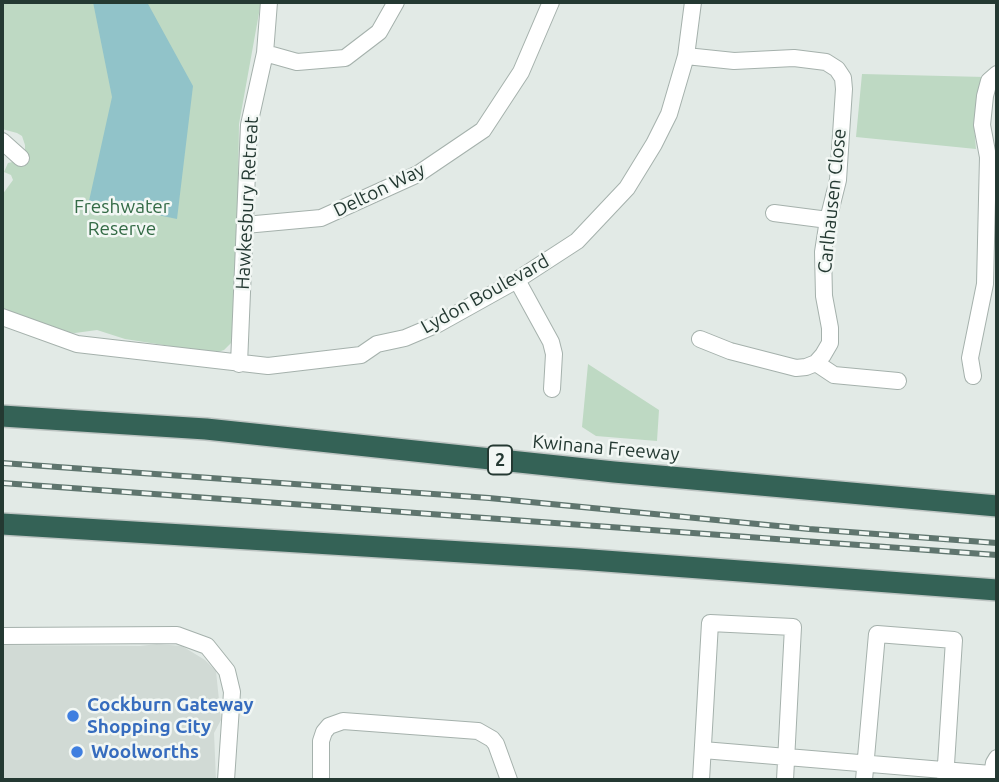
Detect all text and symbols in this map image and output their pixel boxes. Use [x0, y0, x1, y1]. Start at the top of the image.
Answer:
street label: Hawkesbury Retreat [231, 116, 263, 290]
street label: Carlhausen Close [813, 127, 851, 275]
street label: Delton Way [330, 158, 428, 222]
park label: Freshwater Reserve [74, 196, 170, 240]
street label: Lydon Boulevard [417, 249, 553, 339]
street label: Kwinana Freeway [532, 430, 680, 466]
road number: 2 [488, 446, 512, 474]
place label: Cockburn Gateway Shopping City [87, 694, 254, 738]
marker: Cockburn Gateway Shopping City [65, 708, 81, 724]
place label: Woolworths [91, 741, 199, 763]
marker: Woolworths [69, 744, 85, 760]

